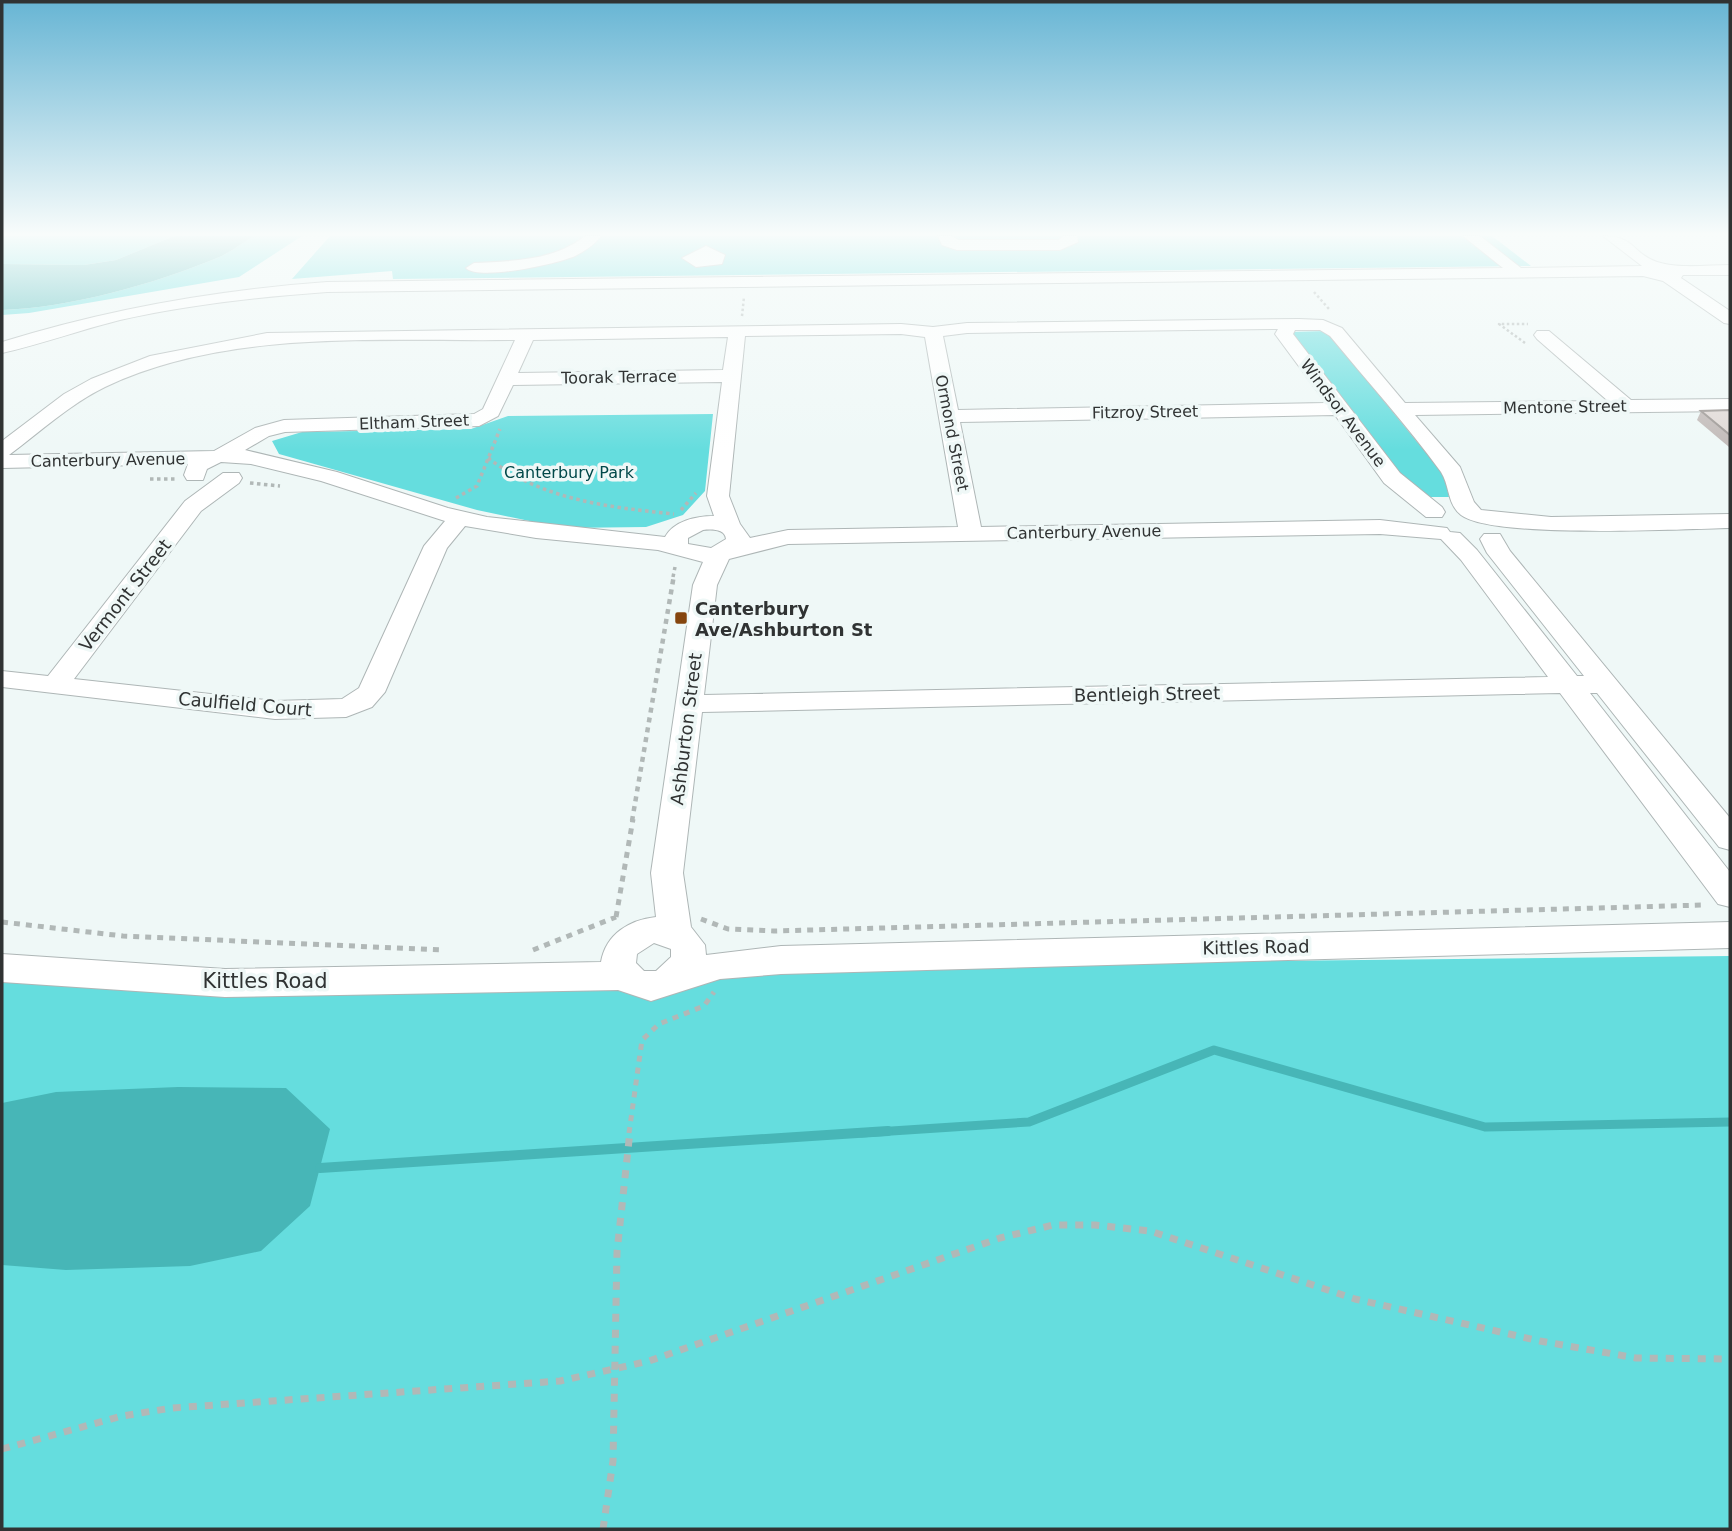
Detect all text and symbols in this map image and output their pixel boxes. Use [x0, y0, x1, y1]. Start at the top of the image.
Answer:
street label: Windsor Avenue [1296, 356, 1390, 470]
street label: Toorak Terrace [560, 366, 677, 388]
street label: Ormond Street [931, 373, 973, 493]
street label: Mentone Street [1503, 396, 1627, 418]
street label: Fitzroy Street [1092, 402, 1198, 422]
street label: Eltham Street [359, 411, 469, 433]
street label: Canterbury Avenue [31, 449, 185, 471]
park label: Canterbury Park [504, 463, 635, 482]
street label: Canterbury Avenue [1007, 521, 1161, 543]
street label: Vermont Street [75, 535, 175, 655]
place label: Canterbury Ave/Ashburton St [695, 598, 873, 640]
marker: Canterbury Ave/Ashburton St [673, 610, 689, 626]
street label: Ashburton Street [666, 652, 706, 806]
street label: Bentleigh Street [1074, 682, 1220, 706]
street label: Caulfield Court [177, 688, 313, 720]
street label: Kittles Road [1202, 936, 1310, 958]
street label: Kittles Road [202, 969, 328, 993]

